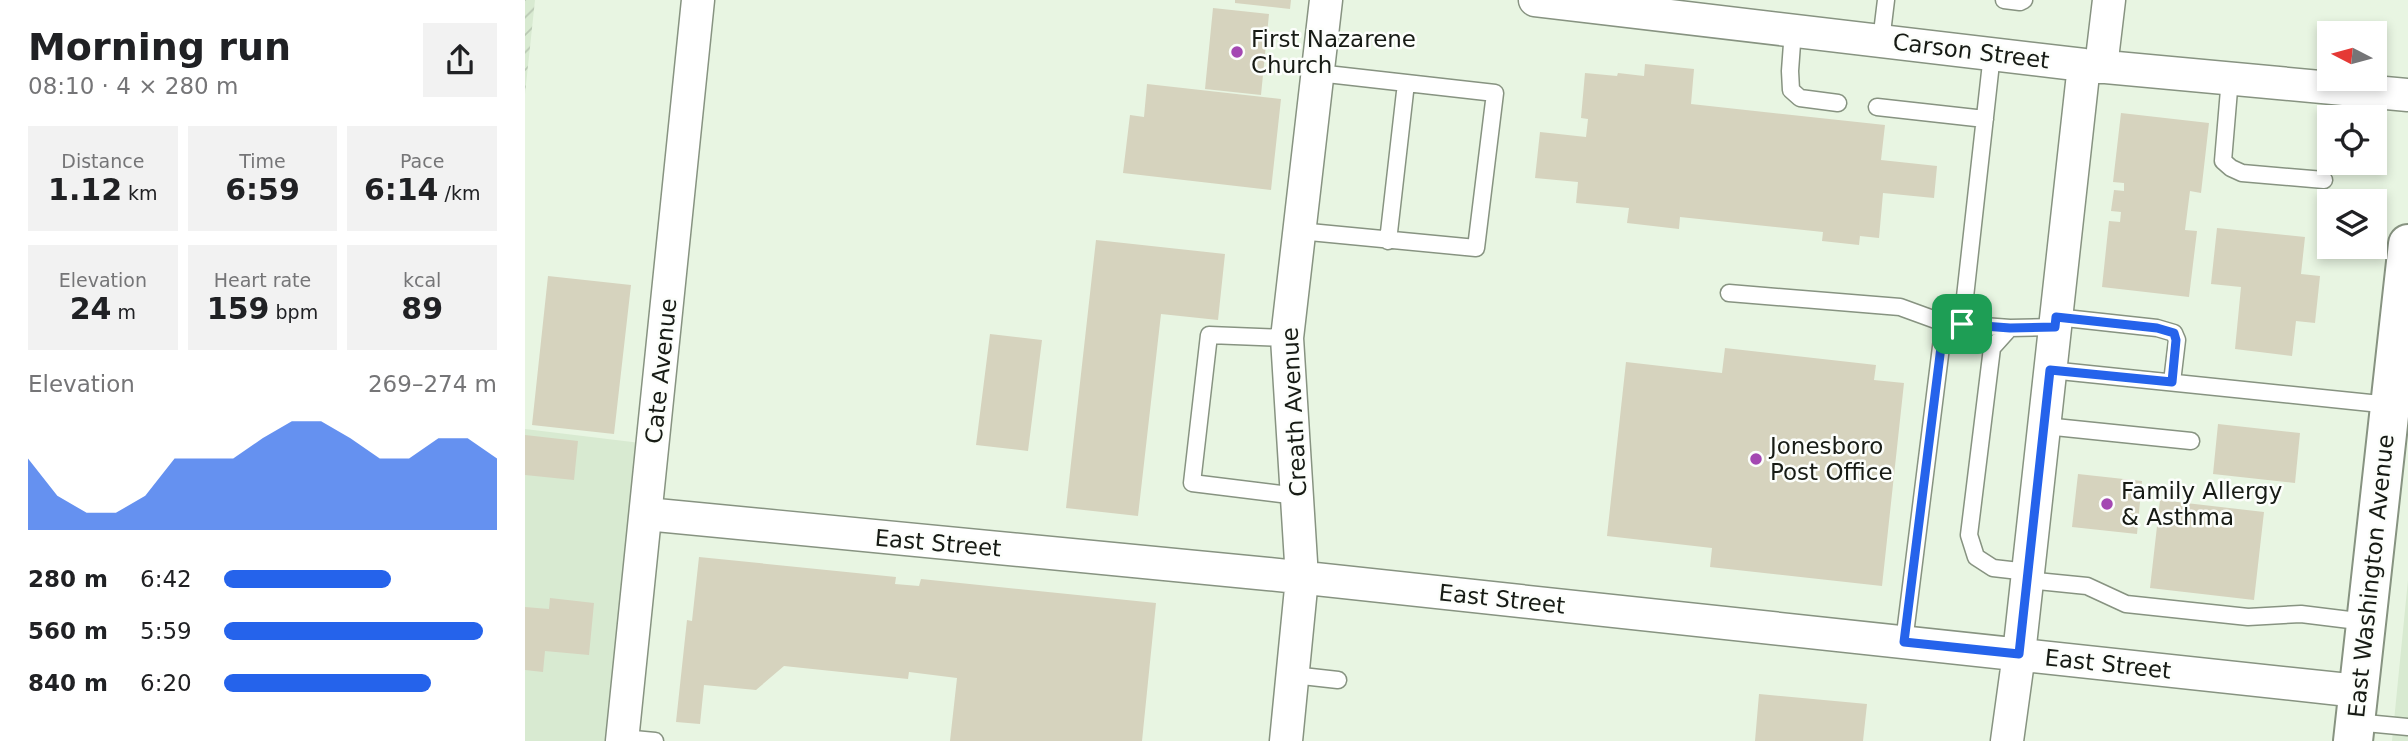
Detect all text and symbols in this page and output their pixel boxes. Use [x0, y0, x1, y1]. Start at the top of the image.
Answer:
north arrow [2317, 21, 2387, 91]
map controls [2317, 21, 2387, 259]
button: share [423, 23, 497, 97]
text: Morning run [28, 25, 291, 69]
place label: First Nazarene Church [1251, 26, 1416, 78]
street label: Carson Street [1891, 29, 2051, 73]
marker: First Nazarene Church [1229, 44, 1245, 60]
text: 08:10 · 4 × 280 m [28, 73, 238, 99]
button: locate [2317, 105, 2387, 175]
text: Distance [61, 150, 144, 172]
text: Time [239, 150, 286, 172]
text: Pace [400, 150, 444, 172]
text: 1.12 [48, 172, 122, 207]
text: 6:59 [225, 172, 300, 207]
text: 6:14 [364, 172, 439, 207]
text: km [122, 182, 158, 204]
text: /km [439, 182, 480, 204]
button: layers [2317, 189, 2387, 259]
text: Elevation [59, 269, 147, 291]
text: Heart rate [214, 269, 311, 291]
text: kcal [403, 269, 441, 291]
text: 24 [70, 291, 111, 326]
text: 159 [207, 291, 269, 326]
text: 89 [401, 291, 443, 326]
pin [1932, 294, 1992, 354]
street label: Cate Avenue [640, 297, 682, 445]
text: m [111, 301, 136, 323]
text: bpm [269, 301, 318, 323]
icon: arrive [1943, 305, 1981, 343]
street label: Creath Avenue [1277, 327, 1311, 497]
text: Elevation [28, 371, 135, 397]
text: 269–274 m [368, 371, 497, 397]
place label: Jonesboro Post Office [1768, 433, 1893, 485]
street label: East Washington Avenue [2343, 433, 2399, 719]
marker: Jonesboro Post Office [1748, 451, 1764, 467]
place label: Family Allergy & Asthma [2121, 478, 2282, 530]
marker: Family Allergy & Asthma [2099, 496, 2115, 512]
street label: East Street [874, 525, 1002, 561]
text: 280 m [28, 566, 108, 592]
text: 6:42 [140, 566, 192, 592]
street label: East Street [1438, 579, 1566, 619]
text: 560 m [28, 618, 108, 644]
text: 5:59 [140, 618, 192, 644]
street label: East Street [2044, 644, 2172, 684]
text: 840 m [28, 670, 108, 696]
text: 6:20 [140, 670, 192, 696]

